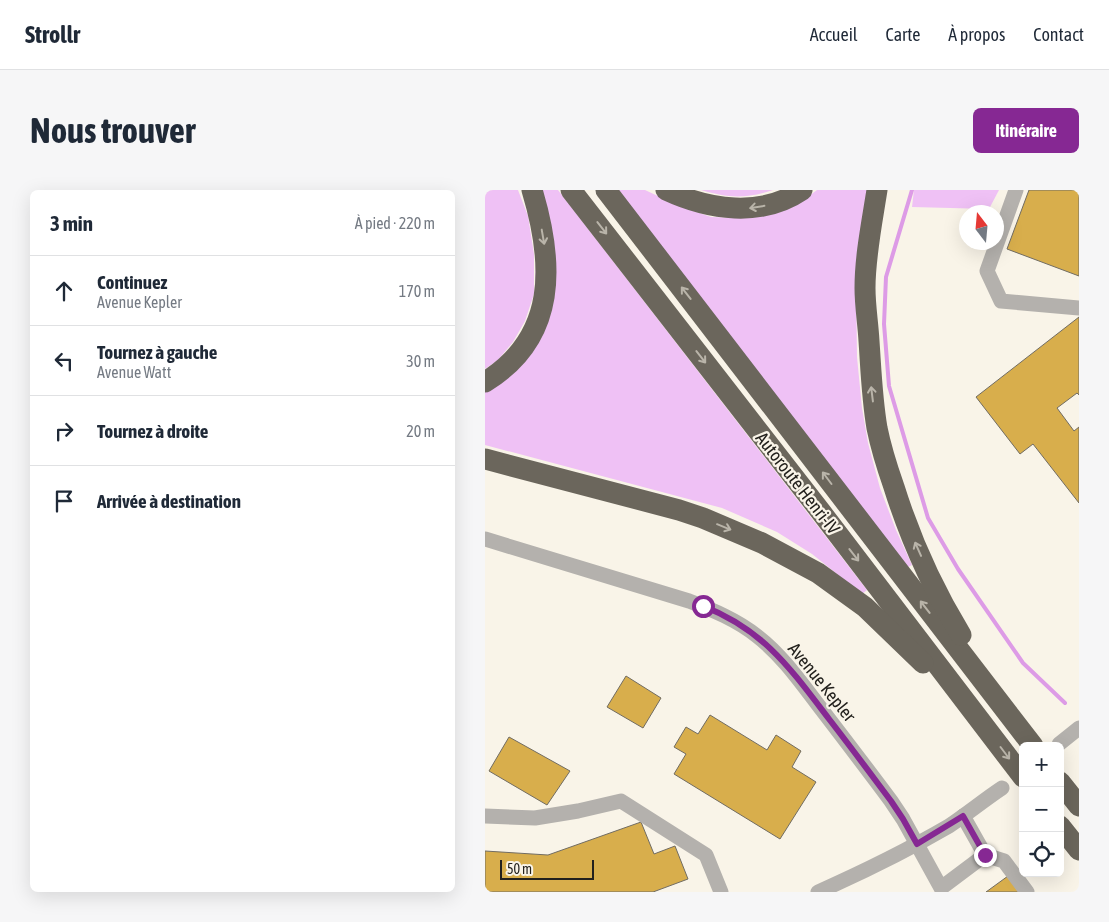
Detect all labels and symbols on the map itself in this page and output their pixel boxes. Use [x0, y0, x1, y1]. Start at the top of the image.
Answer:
one-way arrow [749, 202, 765, 212]
north arrow [959, 205, 1004, 250]
one-way arrow [596, 222, 607, 235]
one-way arrow [539, 229, 549, 245]
one-way arrow [680, 287, 691, 300]
one-way arrow [696, 350, 706, 364]
one-way arrow [867, 386, 877, 402]
street label: Autoroute Henri-IV [752, 428, 844, 538]
one-way arrow [822, 471, 832, 485]
one-way arrow [716, 523, 732, 532]
one-way arrow [912, 542, 922, 557]
one-way arrow [848, 548, 859, 561]
route start [692, 595, 715, 618]
one-way arrow [920, 601, 931, 614]
street label: Avenue Kepler [784, 638, 861, 726]
one-way arrow [1000, 746, 1010, 760]
route end [974, 844, 997, 867]
scale bar [500, 857, 594, 880]

